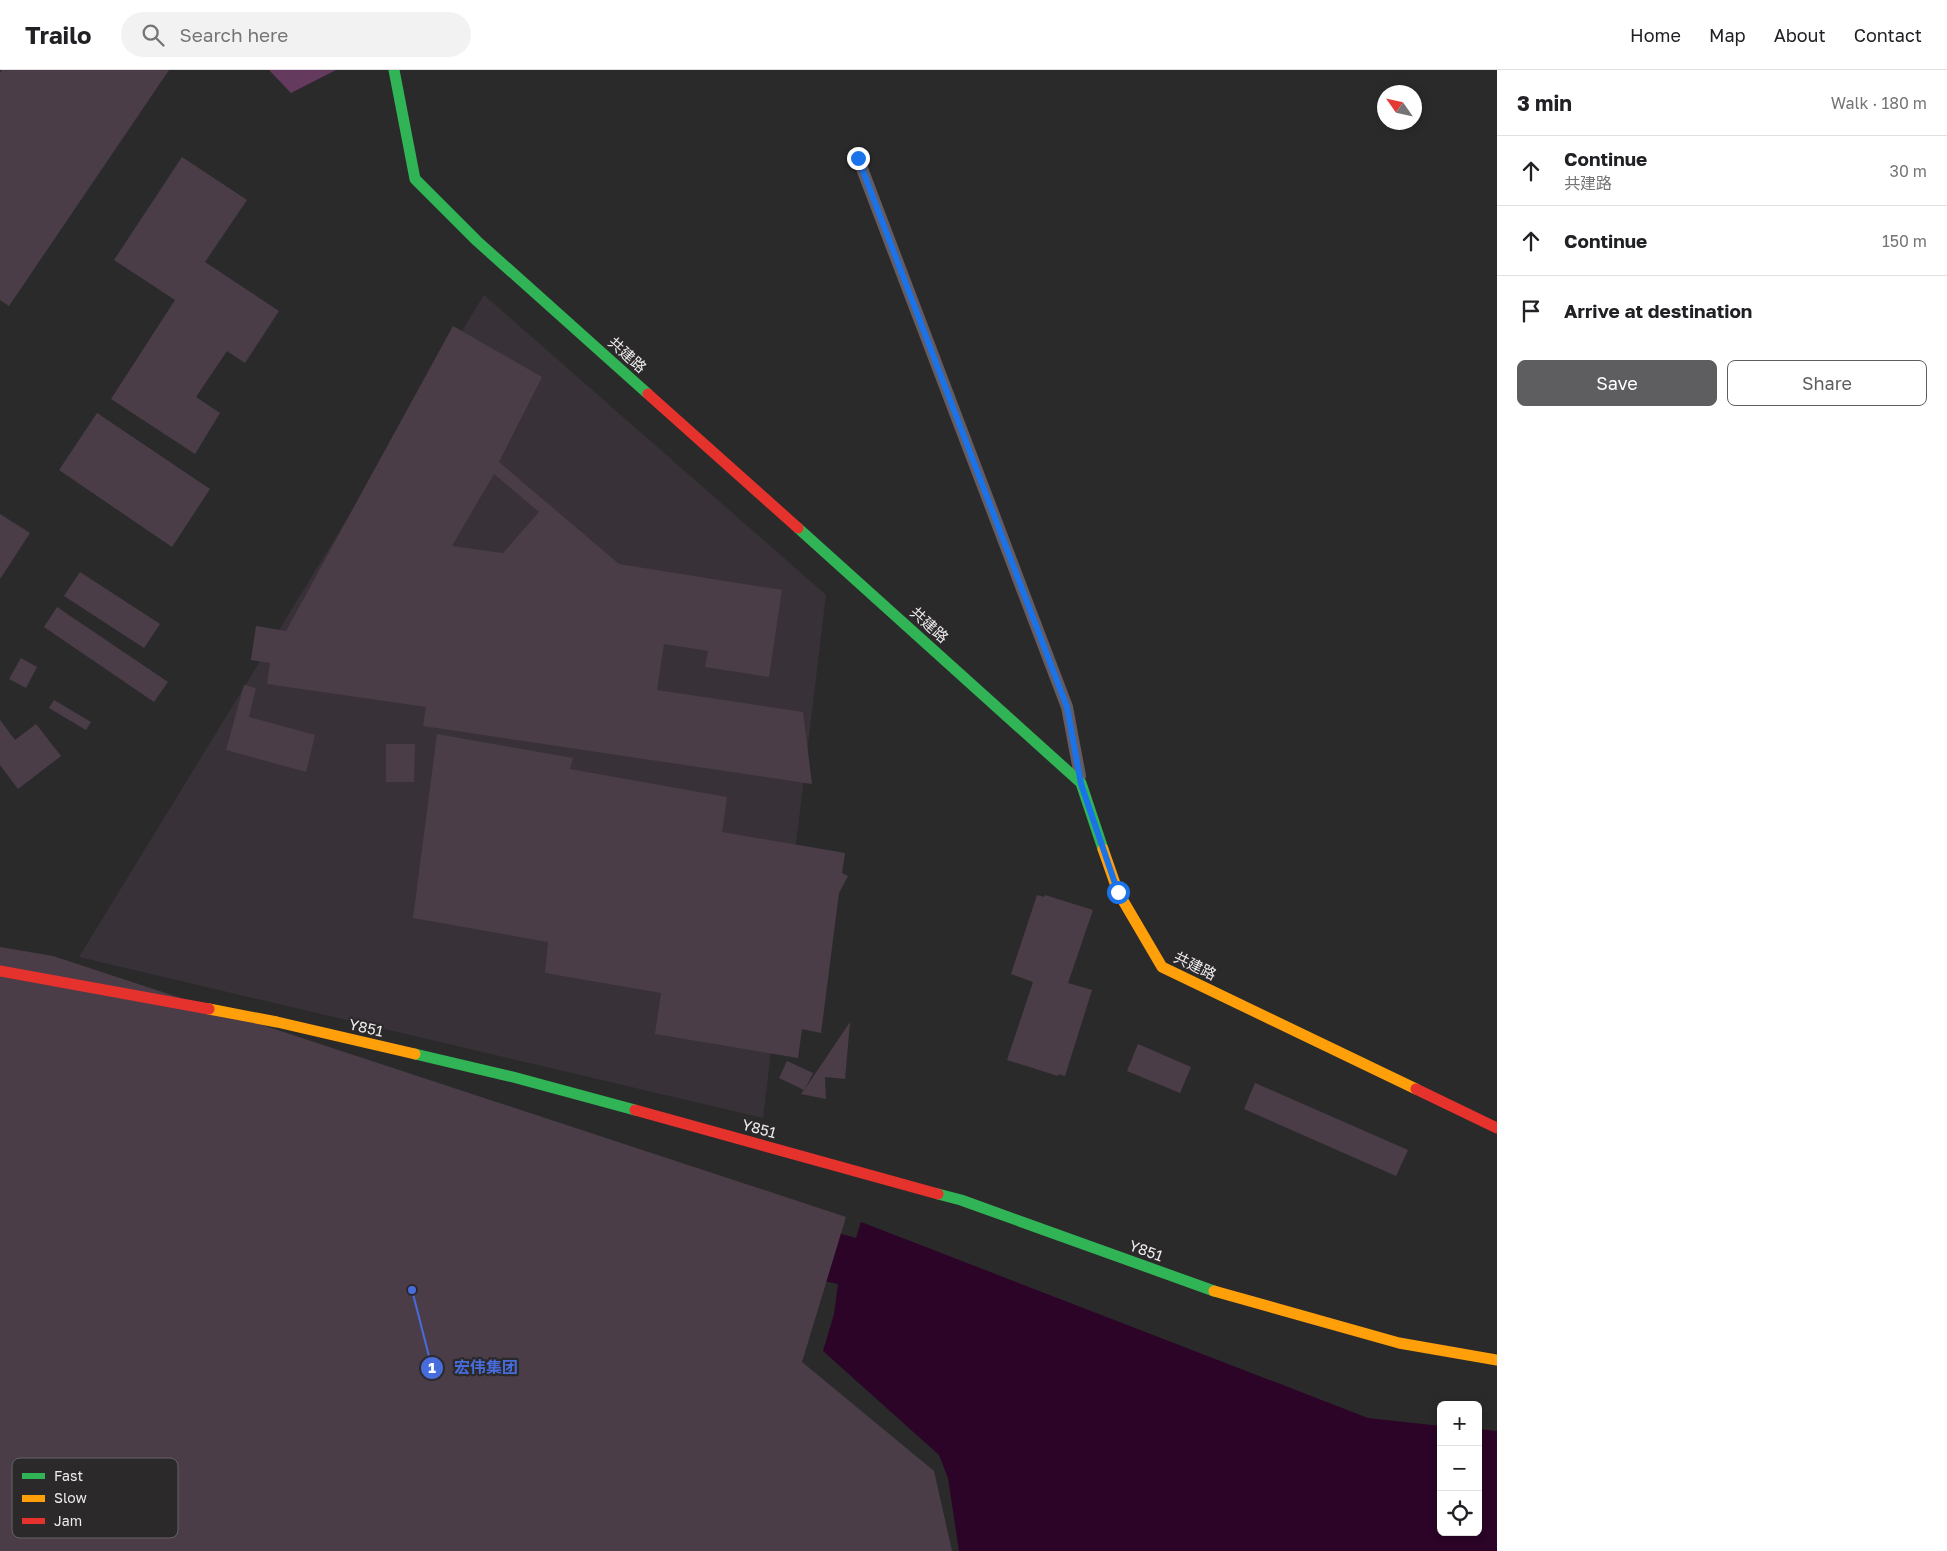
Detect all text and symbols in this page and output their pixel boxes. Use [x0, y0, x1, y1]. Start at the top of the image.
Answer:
search box [121, 12, 471, 57]
text: Trailo [25, 20, 91, 49]
icon: search [139, 21, 167, 49]
text: Search here [179, 23, 288, 46]
text: Home [1630, 24, 1681, 46]
text: Map [1709, 24, 1746, 46]
text: About [1774, 24, 1826, 46]
text: Contact [1854, 24, 1922, 46]
north arrow [1377, 85, 1422, 130]
text: 3 min [1517, 90, 1572, 116]
text: Walk · 180 m [1831, 93, 1927, 113]
route end [847, 147, 870, 170]
text: Continue [1564, 147, 1647, 170]
icon: ahead [1517, 157, 1545, 185]
text: 30 m [1890, 161, 1927, 181]
text: 共建路 [1564, 173, 1612, 193]
icon: ahead [1517, 227, 1545, 255]
text: Continue [1564, 229, 1647, 252]
text: 150 m [1882, 231, 1927, 251]
icon: arrive [1517, 297, 1545, 325]
text: Arrive at destination [1564, 299, 1752, 322]
street label: 共建路 [605, 333, 650, 376]
button: Save [1517, 360, 1717, 406]
button: Share [1727, 360, 1927, 406]
street label: 共建路 [907, 603, 952, 646]
route start [1107, 881, 1130, 904]
street label: 共建路 [1171, 947, 1220, 983]
street label: Y851 [347, 1014, 385, 1040]
street label: Y851 [740, 1115, 778, 1141]
street label: Y851 [1127, 1236, 1166, 1264]
callout: 宏伟集团 [419, 1352, 528, 1383]
text: 宏伟集团 [454, 1357, 518, 1377]
text: 1 [428, 1358, 436, 1376]
map controls [1437, 1401, 1482, 1536]
button: + [1437, 1401, 1482, 1446]
button: − [1437, 1446, 1482, 1491]
legend [12, 1458, 178, 1538]
text: Fast [54, 1467, 83, 1484]
text: Slow [54, 1489, 87, 1506]
button: locate [1437, 1491, 1482, 1536]
text: Jam [54, 1512, 82, 1529]

